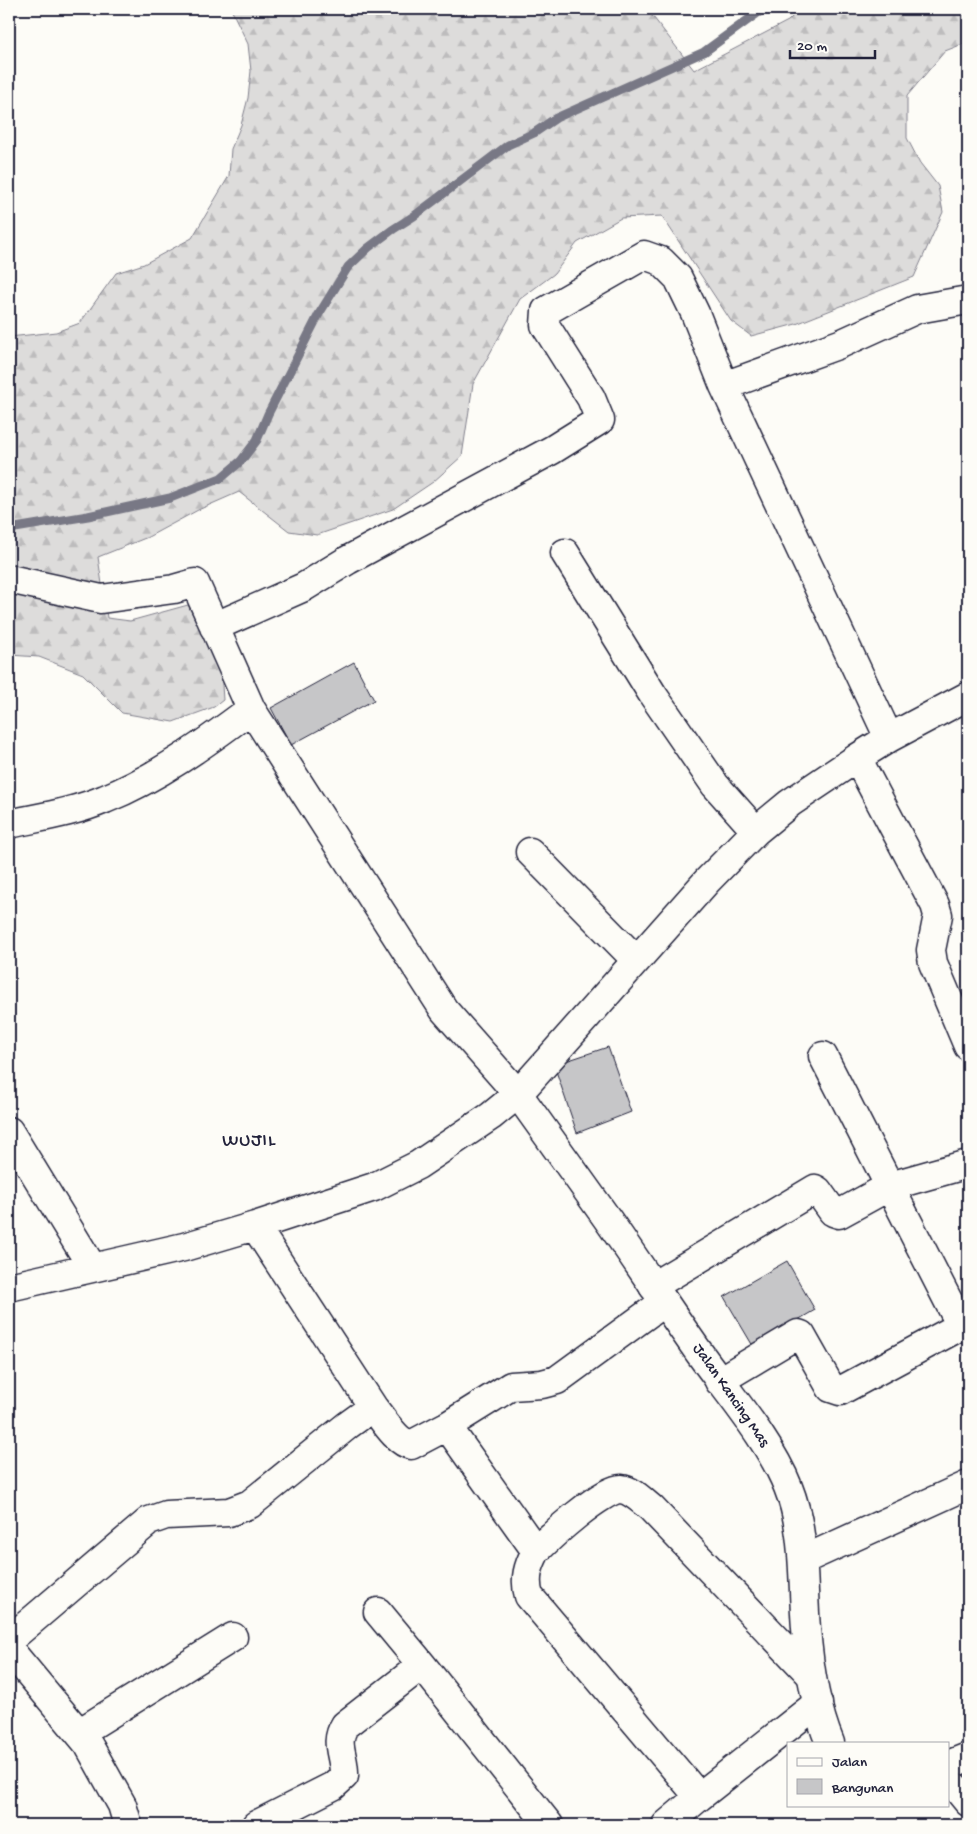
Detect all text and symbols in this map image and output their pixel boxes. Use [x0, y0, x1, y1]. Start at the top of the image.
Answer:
scale bar [790, 28, 874, 60]
text: 20 m [797, 38, 827, 56]
district label: WUJIL [222, 1130, 276, 1153]
street label: Jalan Kancing Mas [687, 1341, 773, 1452]
legend [787, 1742, 950, 1806]
text: Jalan [832, 1754, 867, 1772]
text: Bangunan [831, 1780, 893, 1798]

